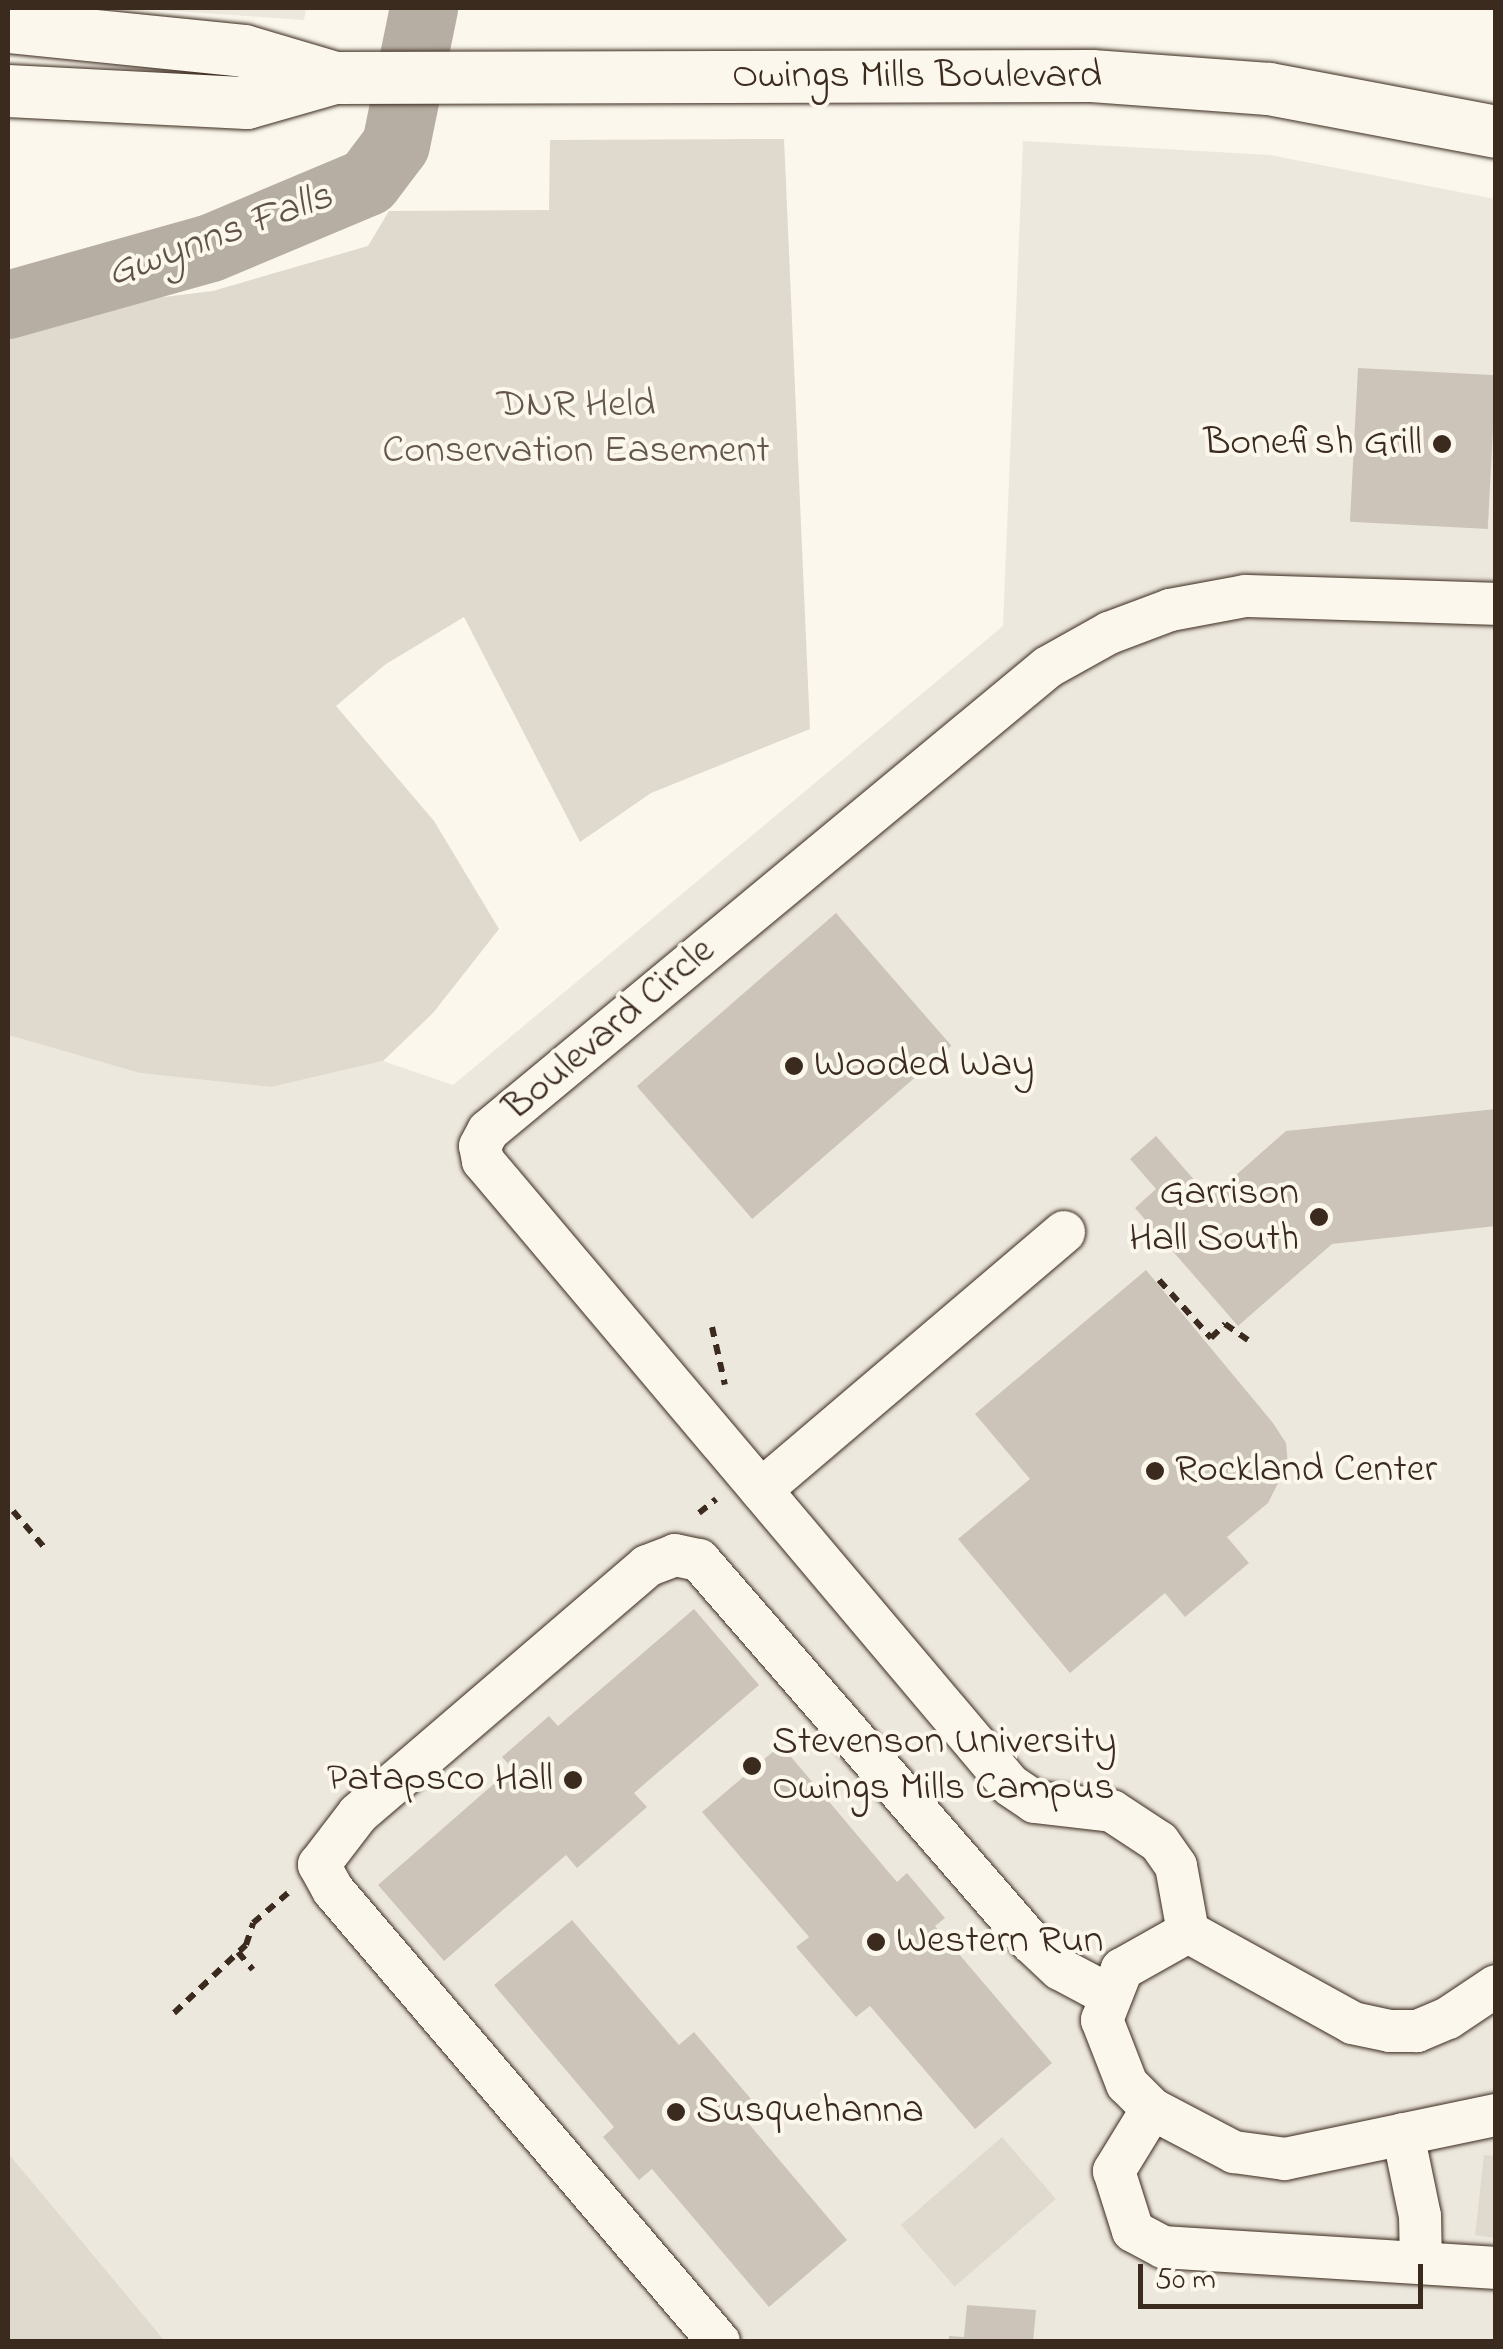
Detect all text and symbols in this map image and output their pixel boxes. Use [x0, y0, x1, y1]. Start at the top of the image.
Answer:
street label: Owings Mills Boulevard [732, 53, 1102, 101]
water label: Gwynns Falls [101, 172, 339, 300]
park label: DNR Held Conservation Easement [382, 382, 770, 476]
place label: Bonefish Grill [1203, 420, 1422, 468]
marker: Bonefish Grill [1431, 433, 1453, 455]
street label: Boulevard Circle [495, 928, 725, 1132]
place label: Wooded Way [814, 1042, 1034, 1090]
marker: Wooded Way [783, 1055, 805, 1077]
place label: Garrison Hall South [1129, 1170, 1299, 1264]
marker: Garrison Hall South [1308, 1206, 1330, 1228]
place label: Rockland Center [1175, 1447, 1437, 1495]
marker: Rockland Center [1144, 1460, 1166, 1482]
place label: Stevenson University Owings Mills Campus [772, 1719, 1117, 1813]
marker: Stevenson University Owings Mills Campus [741, 1755, 763, 1777]
place label: Patapsco Hall [327, 1756, 553, 1804]
marker: Patapsco Hall [562, 1769, 584, 1791]
place label: Western Run [896, 1918, 1103, 1966]
marker: Western Run [865, 1931, 887, 1953]
place label: Susquehanna [696, 2088, 924, 2136]
marker: Susquehanna [665, 2101, 687, 2123]
scale bar [1143, 2244, 1428, 2306]
text: 50 m [1155, 2259, 1216, 2303]

